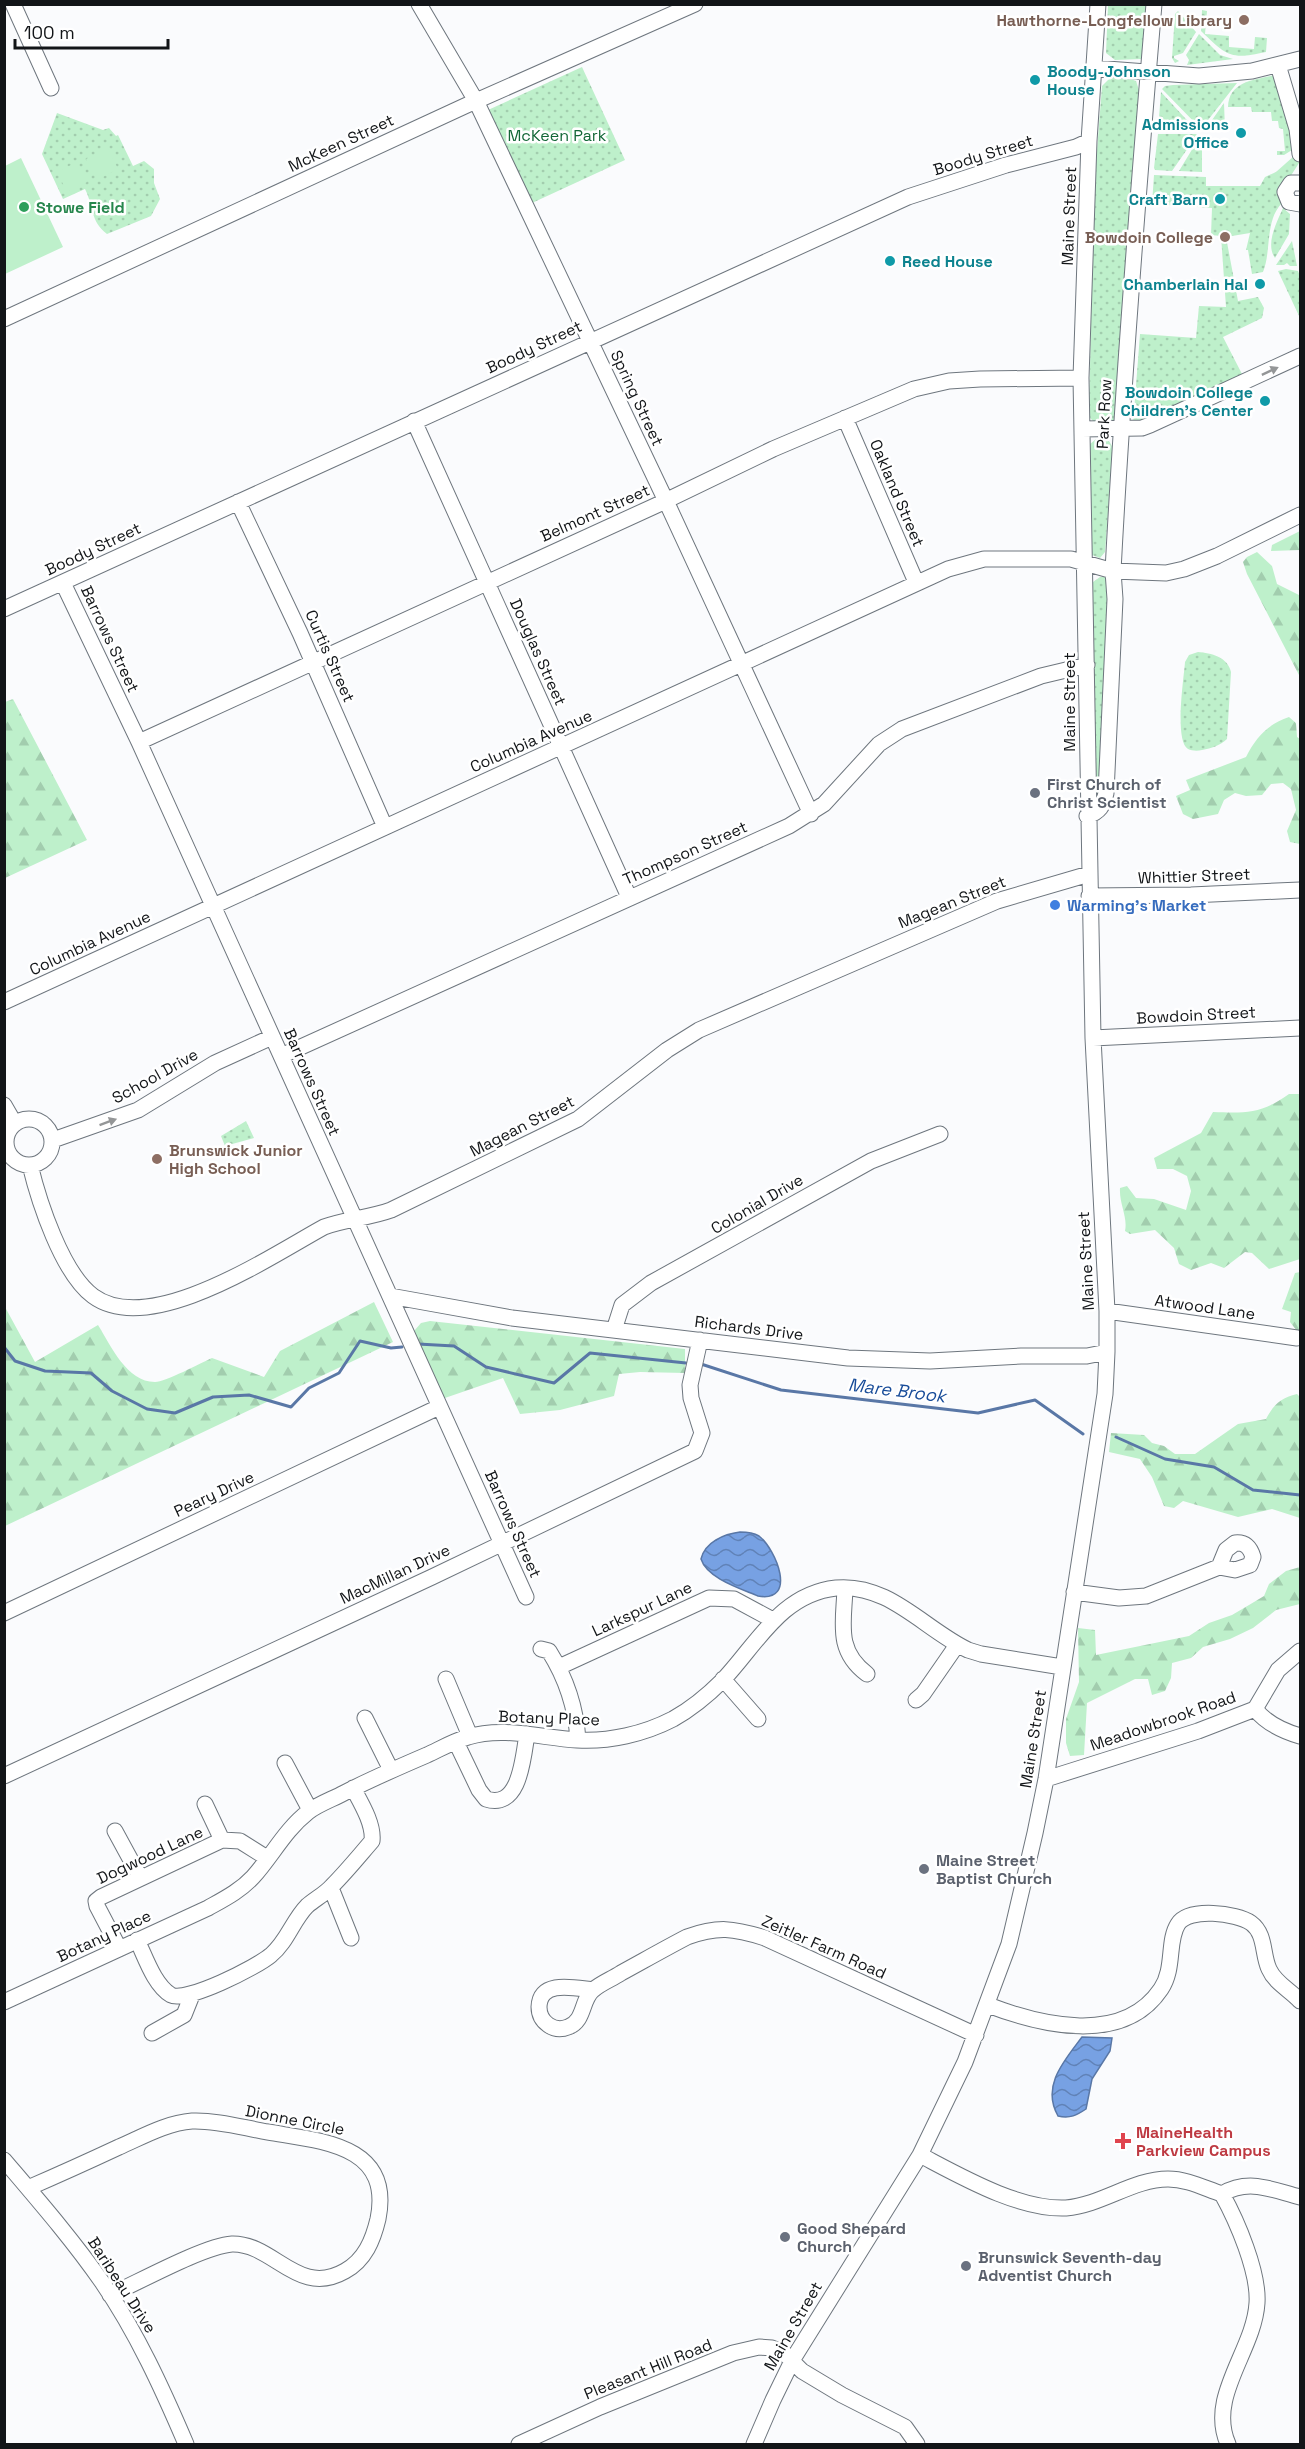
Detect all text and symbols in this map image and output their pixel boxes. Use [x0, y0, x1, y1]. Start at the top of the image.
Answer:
place label: Hawthorne-Longfellow Library [996, 10, 1232, 31]
scale bar [15, 12, 168, 50]
marker: Hawthorne-Longfellow Library [1237, 13, 1251, 27]
text: 100 m [24, 21, 75, 44]
place label: Boody-Johnson House [1047, 61, 1171, 100]
marker: Boody-Johnson House [1028, 73, 1042, 87]
street label: McKeen Street [285, 109, 397, 177]
place label: Admissions Office [1142, 114, 1229, 153]
park label: McKeen Park [508, 125, 607, 146]
marker: Admissions Office [1234, 126, 1248, 140]
street label: Boody Street [930, 130, 1036, 180]
street label: Maine Street [1057, 166, 1081, 266]
place label: Craft Barn [1129, 189, 1208, 210]
marker: Craft Barn [1213, 192, 1227, 206]
place label: Stowe Field [36, 197, 125, 218]
marker: Stowe Field [17, 200, 31, 214]
place label: Bowdoin College [1085, 227, 1213, 248]
marker: Bowdoin College [1218, 230, 1232, 244]
place label: Reed House [902, 251, 993, 272]
marker: Reed House [883, 254, 897, 268]
place label: Chamberlain Hal [1123, 274, 1248, 295]
marker: Chamberlain Hal [1253, 277, 1267, 291]
street label: Boody Street [483, 316, 585, 378]
street label: Spring Street [606, 347, 668, 449]
one-way arrow [1261, 366, 1278, 375]
street label: Park Row [1092, 378, 1116, 450]
place label: Bowdoin College Children's Center [1121, 382, 1253, 421]
marker: Bowdoin College Children's Center [1258, 394, 1272, 408]
street label: Oakland Street [865, 436, 929, 550]
street label: Belmont Street [537, 479, 653, 547]
street label: Boody Street [42, 518, 144, 580]
street label: Barrows Street [76, 582, 144, 696]
street label: Douglas Street [505, 595, 571, 709]
street label: Curtis Street [300, 607, 360, 705]
street label: Maine Street [1059, 652, 1080, 752]
street label: Columbia Avenue [467, 705, 595, 777]
place label: First Church of Christ Scientist [1047, 774, 1167, 813]
marker: First Church of Christ Scientist [1028, 786, 1042, 800]
street label: Thompson Street [619, 816, 751, 890]
street label: Whittier Street [1137, 864, 1251, 888]
street label: Magean Street [895, 871, 1009, 933]
place label: Warming's Market [1067, 895, 1206, 916]
marker: Warming's Market [1048, 898, 1062, 912]
street label: Columbia Avenue [26, 906, 154, 980]
street label: Bowdoin Street [1136, 1001, 1256, 1029]
street label: Barrows Street [279, 1025, 345, 1139]
street label: School Drive [108, 1044, 202, 1108]
street label: Magean Street [466, 1091, 578, 1161]
one-way arrow [99, 1116, 117, 1126]
place label: Brunswick Junior High School [169, 1140, 303, 1179]
marker: Brunswick Junior High School [150, 1152, 164, 1166]
street label: Colonial Drive [707, 1169, 807, 1239]
street label: Maine Street [1073, 1211, 1099, 1311]
street label: Atwood Lane [1153, 1290, 1257, 1324]
street label: Richards Drive [693, 1311, 805, 1345]
water label: Mare Brook [847, 1373, 949, 1408]
street label: Peary Drive [170, 1466, 258, 1522]
street label: Barrows Street [480, 1467, 546, 1581]
street label: MacMillan Drive [336, 1539, 454, 1609]
street label: Larkspur Lane [589, 1577, 695, 1641]
street label: Meadowbrook Road [1087, 1686, 1239, 1756]
street label: Maine Street [1015, 1688, 1051, 1790]
street label: Botany Place [498, 1706, 600, 1730]
street label: Dogwood Lane [94, 1821, 206, 1889]
place label: Maine Street Baptist Church [936, 1850, 1052, 1889]
marker: Maine Street Baptist Church [917, 1862, 931, 1876]
street label: Botany Place [53, 1905, 155, 1967]
street label: Zeitler Farm Road [758, 1910, 890, 1984]
street label: Dionne Circle [244, 2100, 346, 2140]
place label: MaineHealth Parkview Campus [1136, 2122, 1271, 2161]
marker: MaineHealth Parkview Campus [1114, 2132, 1132, 2150]
place label: Good Shepard Church [797, 2218, 906, 2257]
marker: Good Shepard Church [778, 2230, 792, 2244]
street label: Baribeau Drive [83, 2233, 161, 2337]
place label: Brunswick Seventh-day Adventist Church [978, 2247, 1162, 2286]
marker: Brunswick Seventh-day Adventist Church [959, 2259, 973, 2273]
street label: Maine Street [759, 2278, 827, 2374]
street label: Pleasant Hill Road [581, 2334, 715, 2404]

